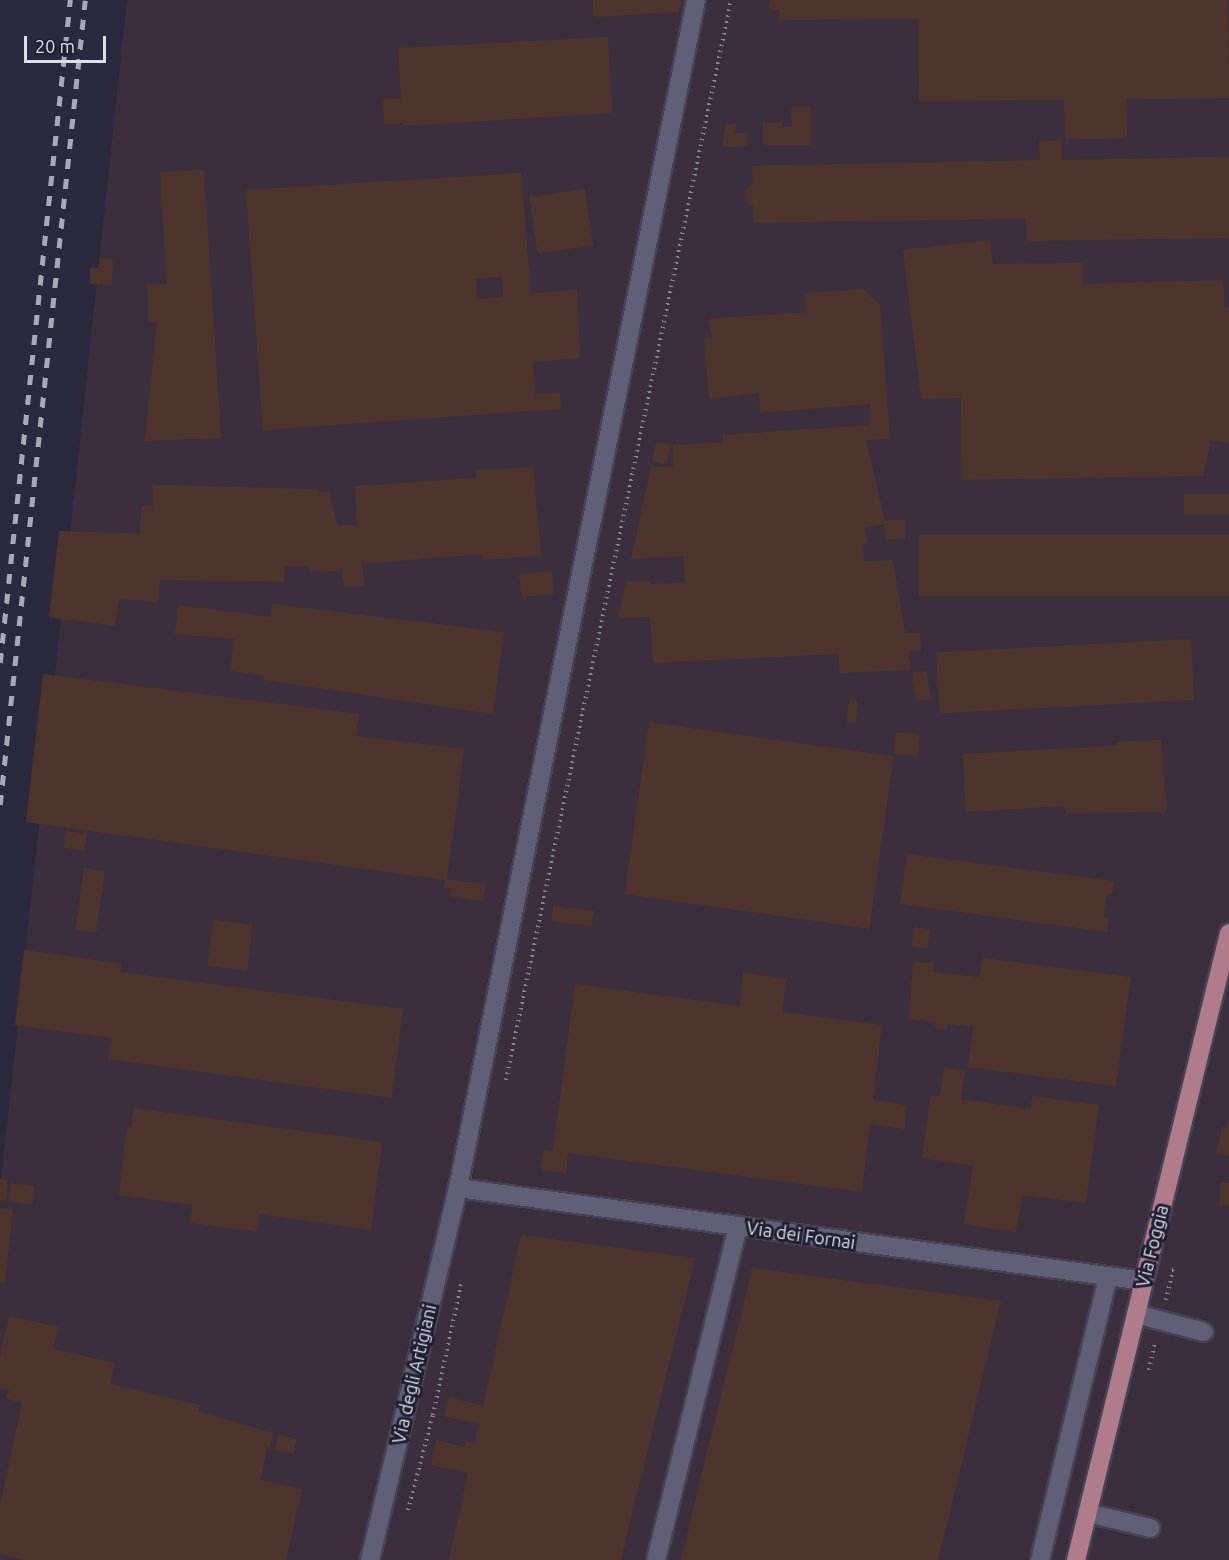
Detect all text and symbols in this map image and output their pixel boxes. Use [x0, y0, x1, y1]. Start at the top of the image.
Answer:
scale bar [27, 24, 110, 62]
text: 20 m [35, 36, 75, 56]
street label: Via Foggia [1131, 1203, 1173, 1289]
street label: Via dei Fornai [745, 1217, 857, 1253]
street label: Via degli Artigiani [387, 1302, 441, 1446]

